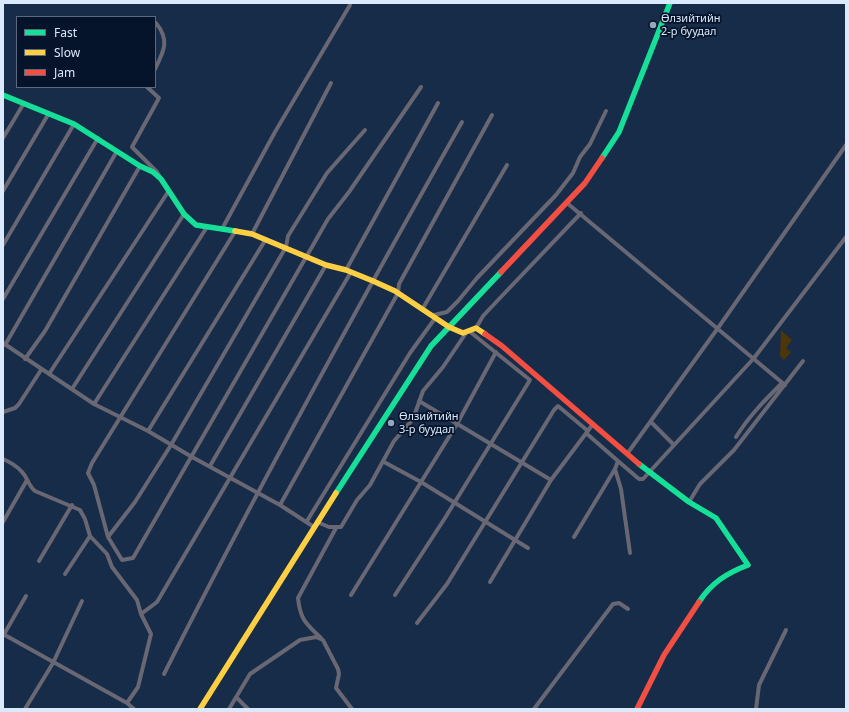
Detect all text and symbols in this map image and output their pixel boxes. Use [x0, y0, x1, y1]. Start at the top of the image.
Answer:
place label: Өлзийтийн 2-р буудал [661, 12, 721, 38]
legend [16, 16, 156, 88]
marker: Өлзийтийн 2-р буудал [648, 20, 658, 30]
text: Fast [54, 24, 77, 41]
text: Slow [54, 44, 80, 61]
text: Jam [54, 64, 75, 81]
place label: Өлзийтийн 3-р буудал [399, 410, 459, 436]
marker: Өлзийтийн 3-р буудал [386, 418, 396, 428]

